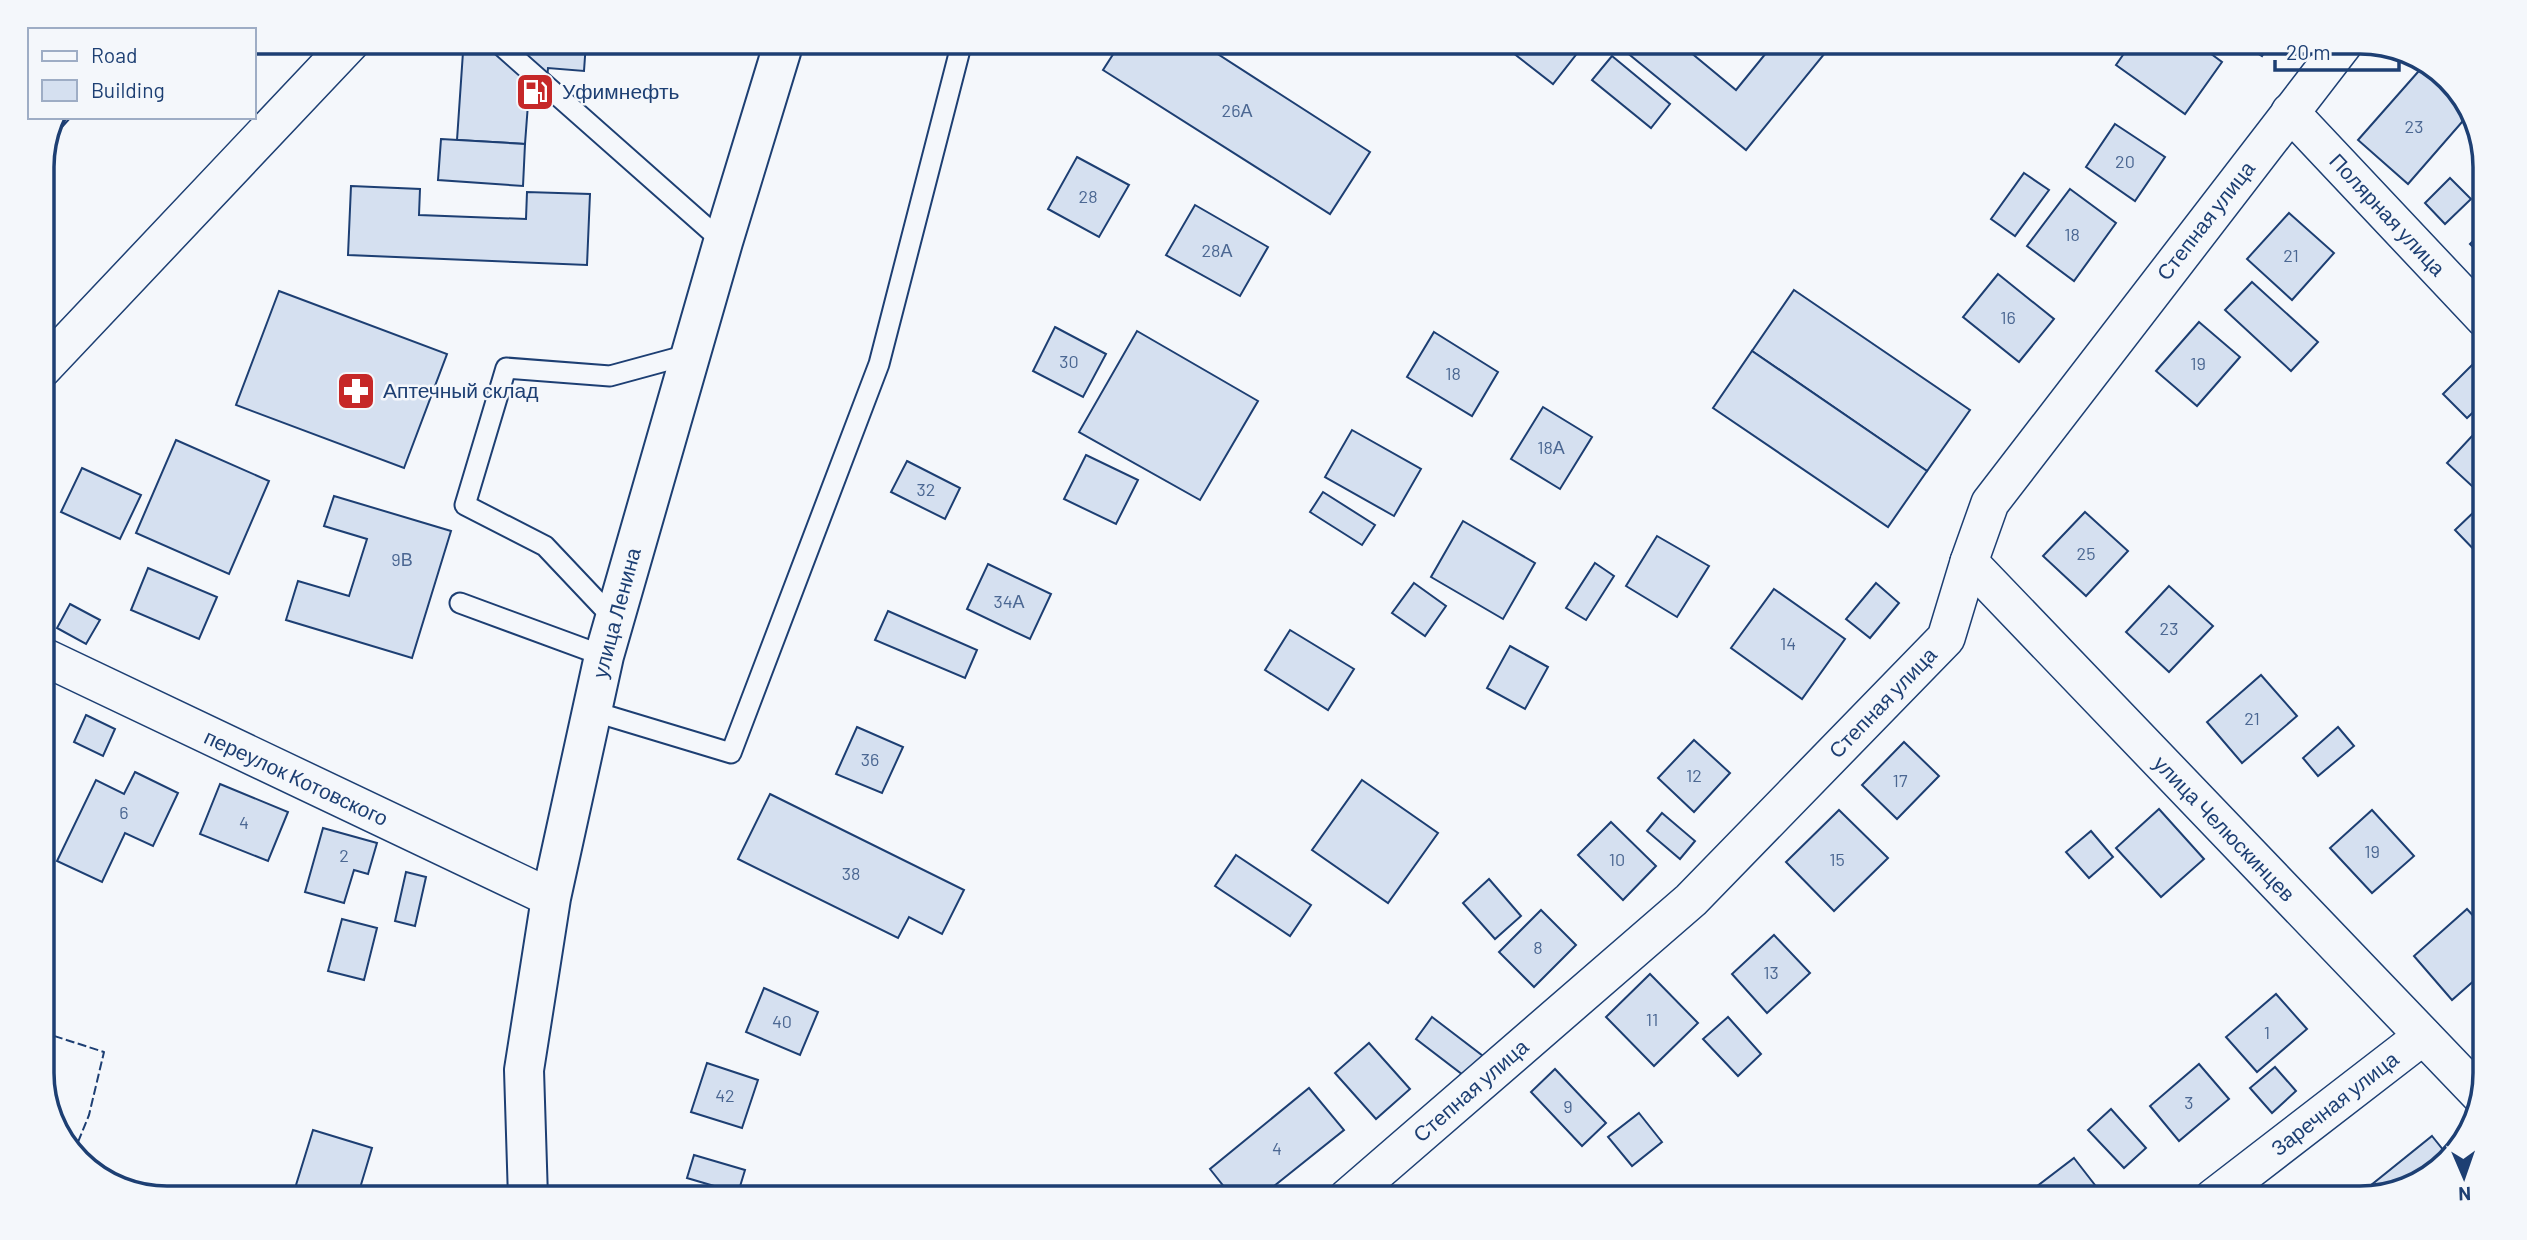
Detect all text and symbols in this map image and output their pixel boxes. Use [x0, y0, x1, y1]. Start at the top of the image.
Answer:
legend [28, 28, 256, 119]
scale bar [2275, 28, 2399, 72]
text: 20 m [2286, 39, 2331, 64]
text: Road [91, 42, 137, 67]
fuel station icon: Уфимнефть [514, 71, 556, 113]
text: Building [91, 77, 165, 102]
place label: Уфимнефть [562, 78, 679, 103]
house number: 26А [1222, 99, 1252, 121]
house number: 23 [2405, 115, 2423, 137]
street label: Полярная улица [2325, 148, 2451, 281]
house number: 20 [2115, 150, 2135, 172]
street label: Степная улица [2151, 155, 2259, 285]
house number: 28 [1078, 185, 1098, 207]
house number: 18 [2064, 223, 2080, 245]
house number: 28А [1201, 239, 1233, 261]
house number: 21 [2283, 244, 2299, 266]
house number: 16 [2000, 306, 2016, 328]
house number: 30 [1059, 350, 1079, 372]
house number: 19 [2190, 352, 2206, 374]
house number: 18 [1445, 362, 1461, 384]
pharmacy icon: Аптечный склад [335, 370, 377, 412]
place label: Аптечный склад [383, 377, 538, 402]
house number: 18А [1537, 436, 1565, 458]
house number: 32 [917, 478, 935, 500]
house number: 25 [2077, 542, 2095, 564]
street label: улица Ленина [586, 544, 645, 681]
house number: 9В [391, 548, 413, 570]
house number: 34А [993, 590, 1025, 612]
house number: 23 [2160, 617, 2178, 639]
house number: 14 [1780, 632, 1796, 654]
street label: Степная улица [1823, 641, 1941, 763]
house number: 21 [2244, 707, 2260, 729]
street label: переулок Котовского [201, 723, 392, 830]
house number: 36 [861, 748, 879, 770]
street label: улица Челюскинцев [2149, 750, 2301, 906]
house number: 12 [1686, 764, 1702, 786]
house number: 17 [1893, 769, 1908, 791]
house number: 6 [119, 801, 129, 823]
house number: 4 [239, 811, 249, 833]
house number: 19 [2364, 840, 2380, 862]
house number: 2 [339, 844, 349, 866]
house number: 10 [1609, 848, 1625, 870]
house number: 15 [1829, 848, 1845, 870]
house number: 38 [842, 862, 860, 884]
house number: 8 [1533, 936, 1543, 958]
house number: 13 [1763, 961, 1779, 983]
house number: 11 [1646, 1008, 1658, 1030]
house number: 40 [772, 1010, 792, 1032]
house number: 1 [2264, 1021, 2270, 1043]
street label: Степная улица [1407, 1033, 1533, 1147]
street label: Заречная улица [2265, 1045, 2403, 1160]
house number: 42 [715, 1084, 735, 1106]
house number: 3 [2184, 1091, 2194, 1113]
house number: 9 [1563, 1095, 1573, 1117]
house number: 4 [1272, 1137, 1282, 1159]
north arrow [2429, 1142, 2499, 1212]
text: N [2458, 1183, 2471, 1206]

